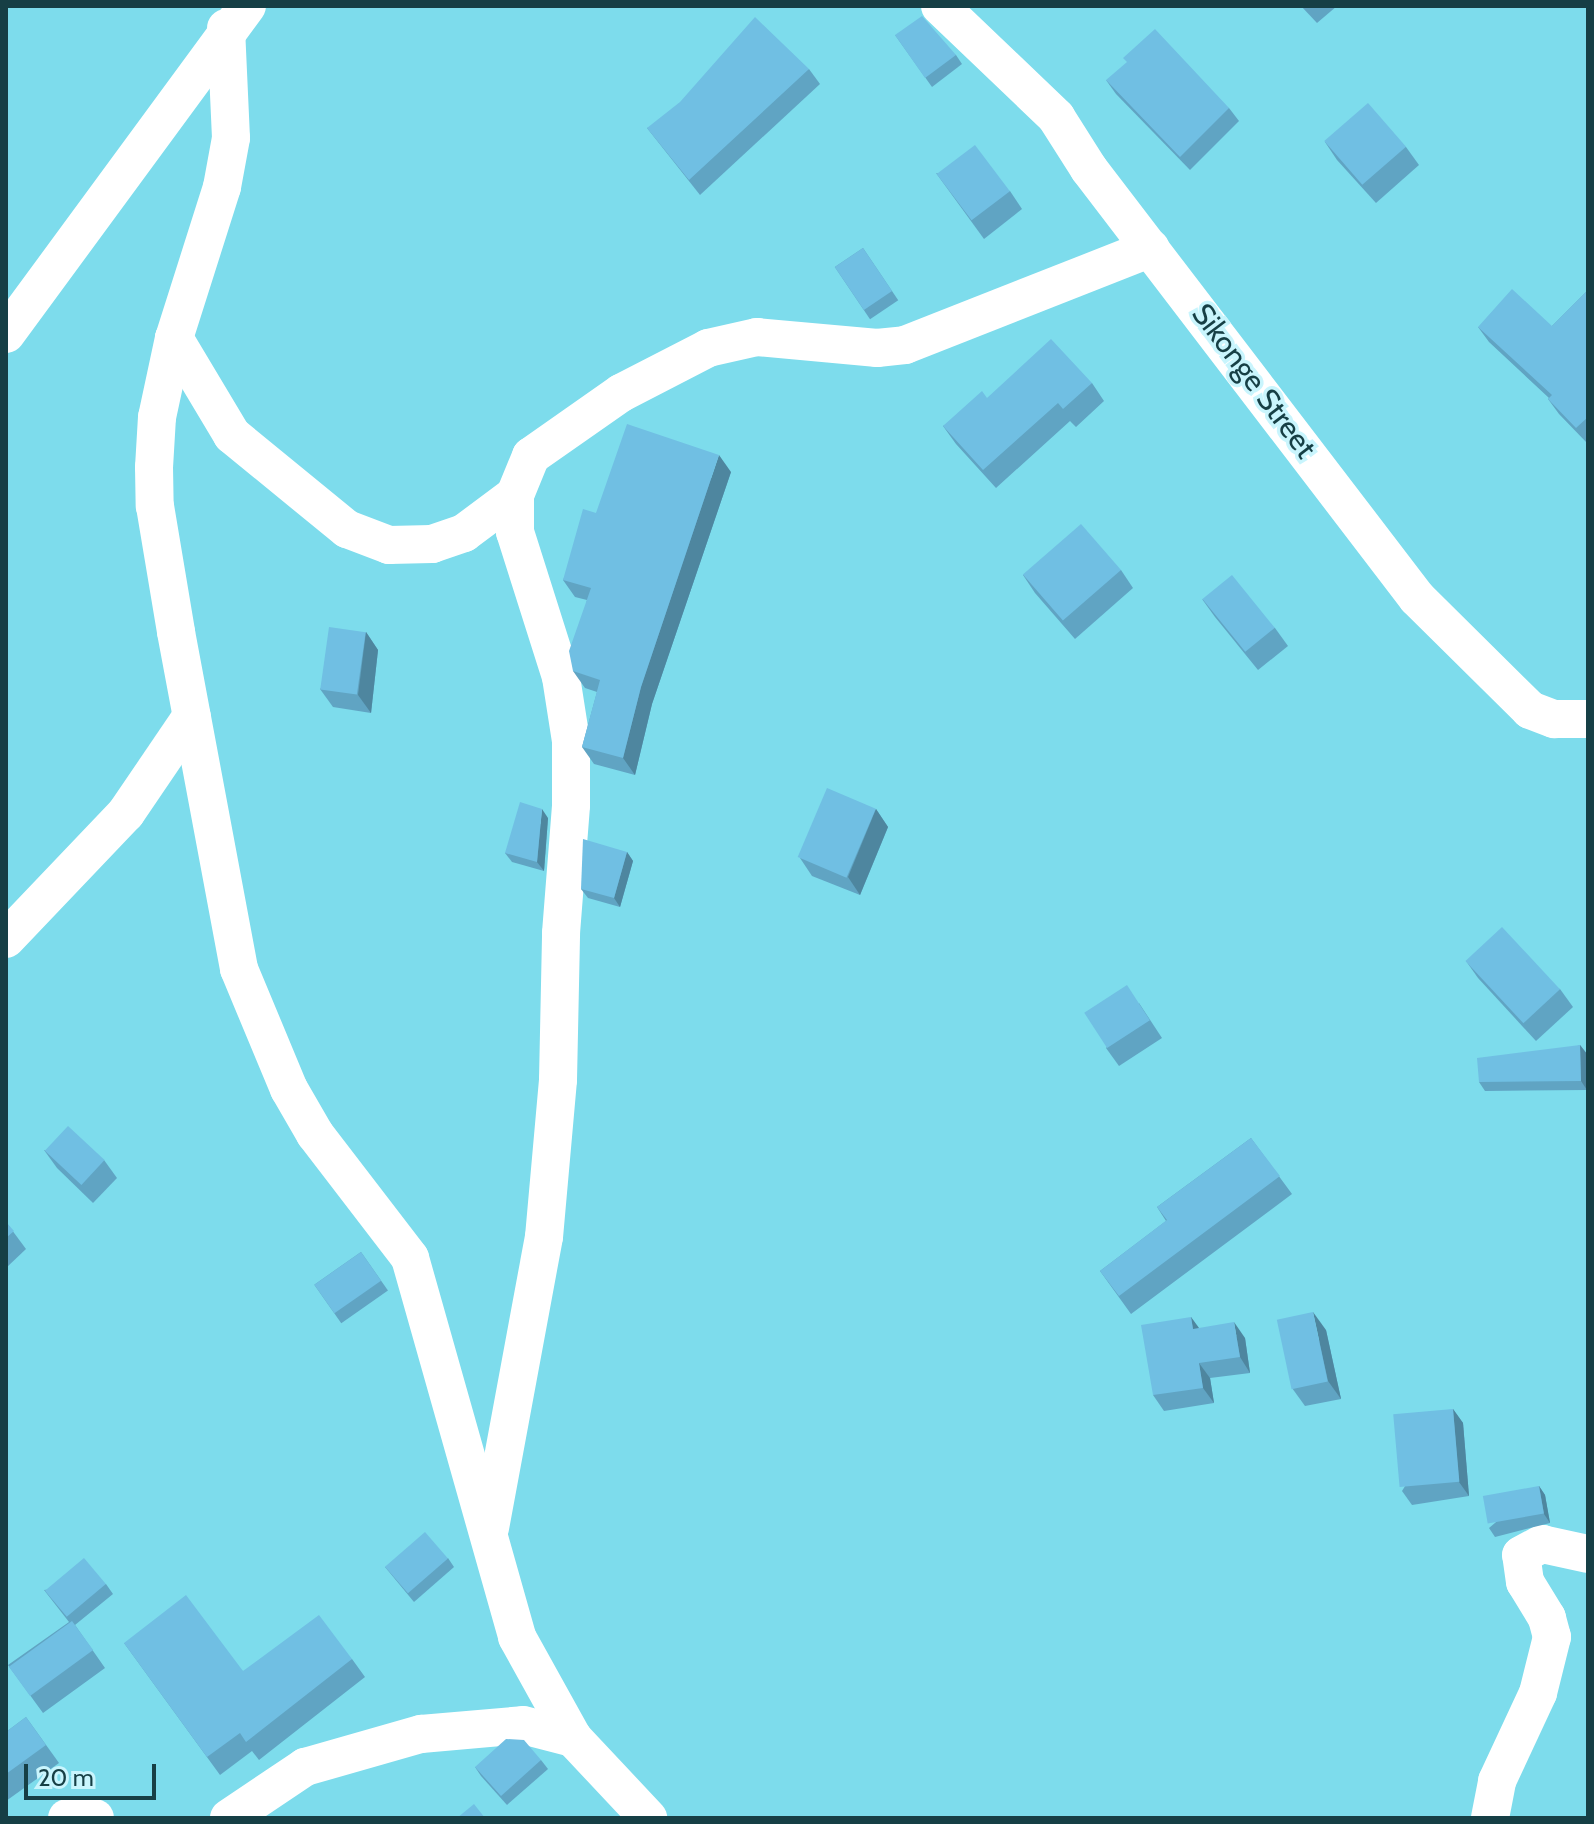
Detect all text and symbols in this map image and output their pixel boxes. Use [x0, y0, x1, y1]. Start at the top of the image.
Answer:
street label: Sikonge Street [1184, 297, 1324, 465]
scale bar [28, 1748, 160, 1798]
text: 20 m [38, 1763, 94, 1792]

